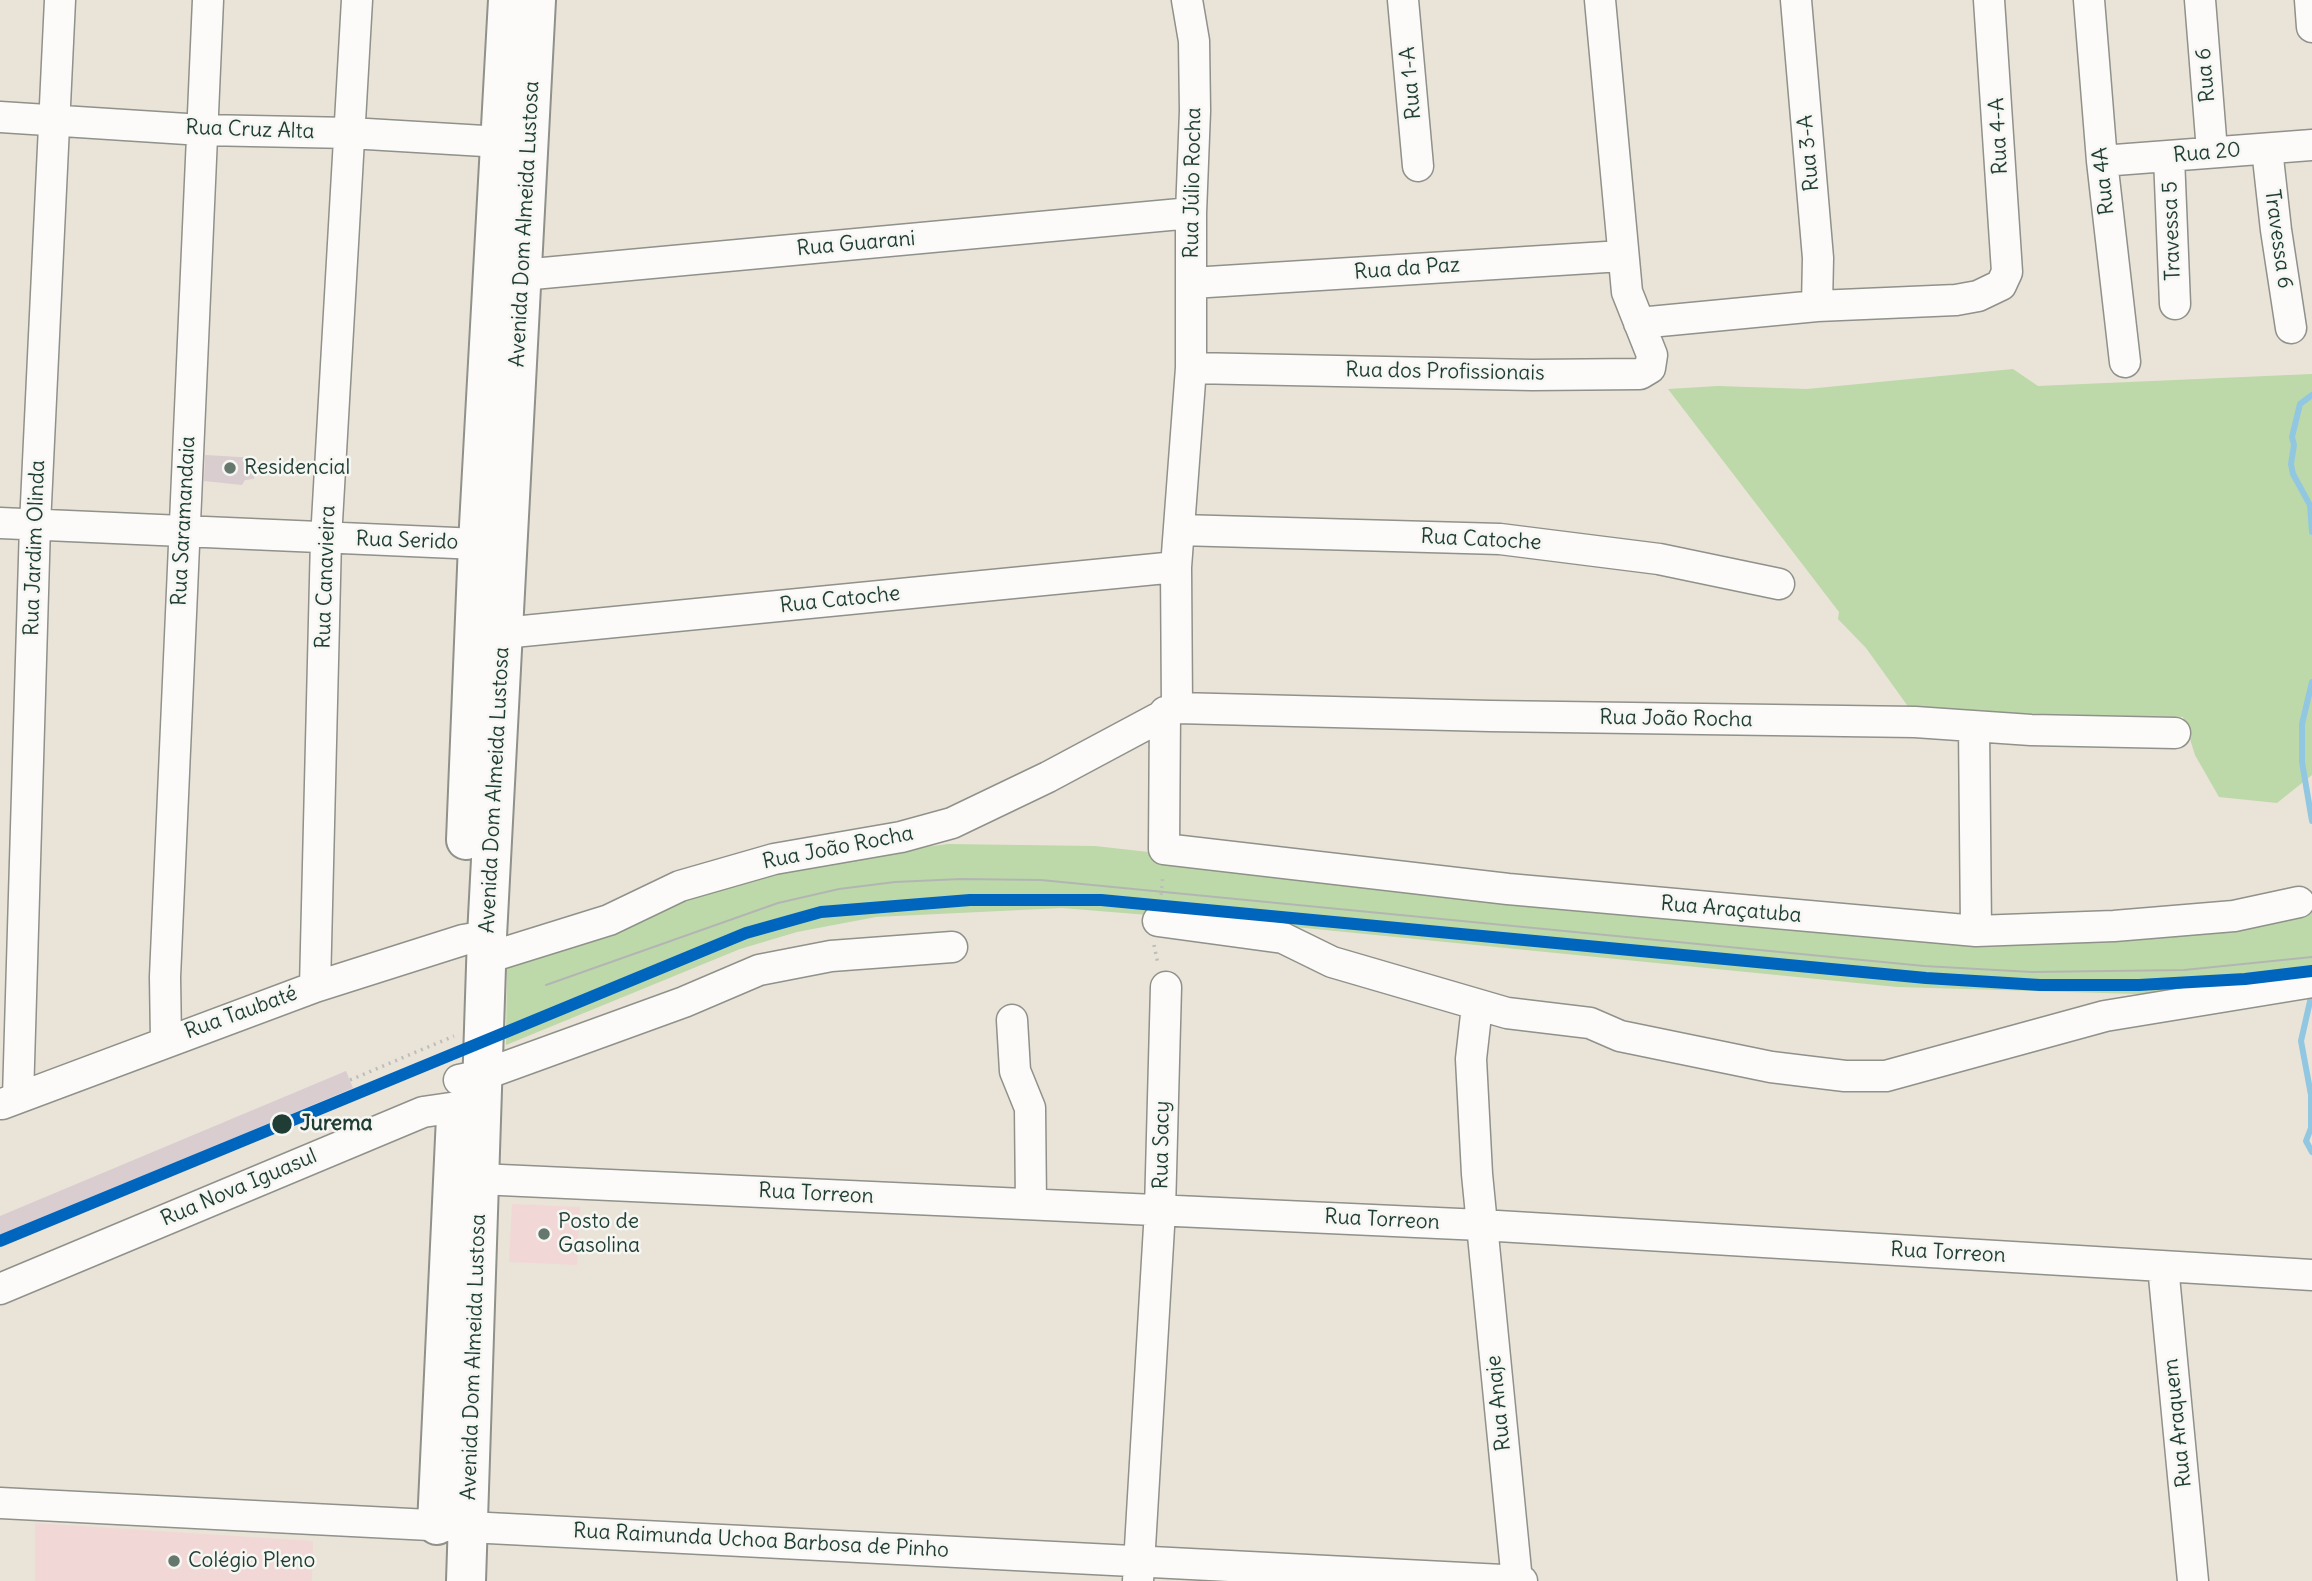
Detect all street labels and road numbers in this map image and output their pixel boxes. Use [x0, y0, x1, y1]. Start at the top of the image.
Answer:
street label: Rua 1-A [1395, 45, 1427, 121]
street label: Rua 6 [2191, 47, 2221, 103]
street label: Avenida Dom Almeida Lustosa [505, 80, 545, 368]
street label: Rua 4-A [1984, 97, 2014, 175]
street label: Rua Júlio Rocha [1179, 107, 1207, 259]
street label: Rua 3-A [1793, 114, 1825, 192]
street label: Rua Cruz Alta [185, 115, 315, 145]
street label: Rua 20 [2172, 137, 2242, 169]
street label: Rua 4A [2088, 146, 2120, 216]
street label: Travessa 5 [2158, 181, 2186, 281]
street label: Travessa 6 [2259, 188, 2297, 290]
street label: Rua Guarani [796, 226, 916, 262]
street label: Rua da Paz [1353, 253, 1461, 285]
street label: Rua dos Profissionais [1345, 358, 1545, 386]
street label: Rua Saramandaia [167, 435, 201, 607]
street label: Rua Jardim Olinda [19, 460, 51, 636]
street label: Rua Canavieira [311, 505, 341, 649]
street label: Rua Catoche [1420, 524, 1542, 556]
street label: Rua Serido [355, 527, 459, 555]
street label: Rua Catoche [778, 581, 902, 619]
street label: Avenida Dom Almeida Lustosa [475, 646, 515, 934]
street label: Rua João Rocha [1599, 705, 1753, 733]
street label: Rua João Rocha [760, 821, 916, 875]
street label: Rua Araçatuba [1659, 891, 1803, 929]
street label: Rua Taubaté [181, 981, 301, 1045]
street label: Rua Sacy [1149, 1100, 1175, 1190]
street label: Rua Nova Iguasul [157, 1144, 321, 1232]
street label: Rua Torreon [758, 1178, 874, 1210]
street label: Rua Torreon [1324, 1204, 1440, 1236]
street label: Avenida Dom Almeida Lustosa [456, 1213, 492, 1501]
street label: Rua Torreon [1890, 1237, 2006, 1269]
street label: Rua Anaje [1481, 1354, 1517, 1452]
street label: Rua Araquem [2159, 1357, 2197, 1489]
street label: Rua Raimunda Uchoa Barbosa de Pinho [572, 1519, 950, 1563]

